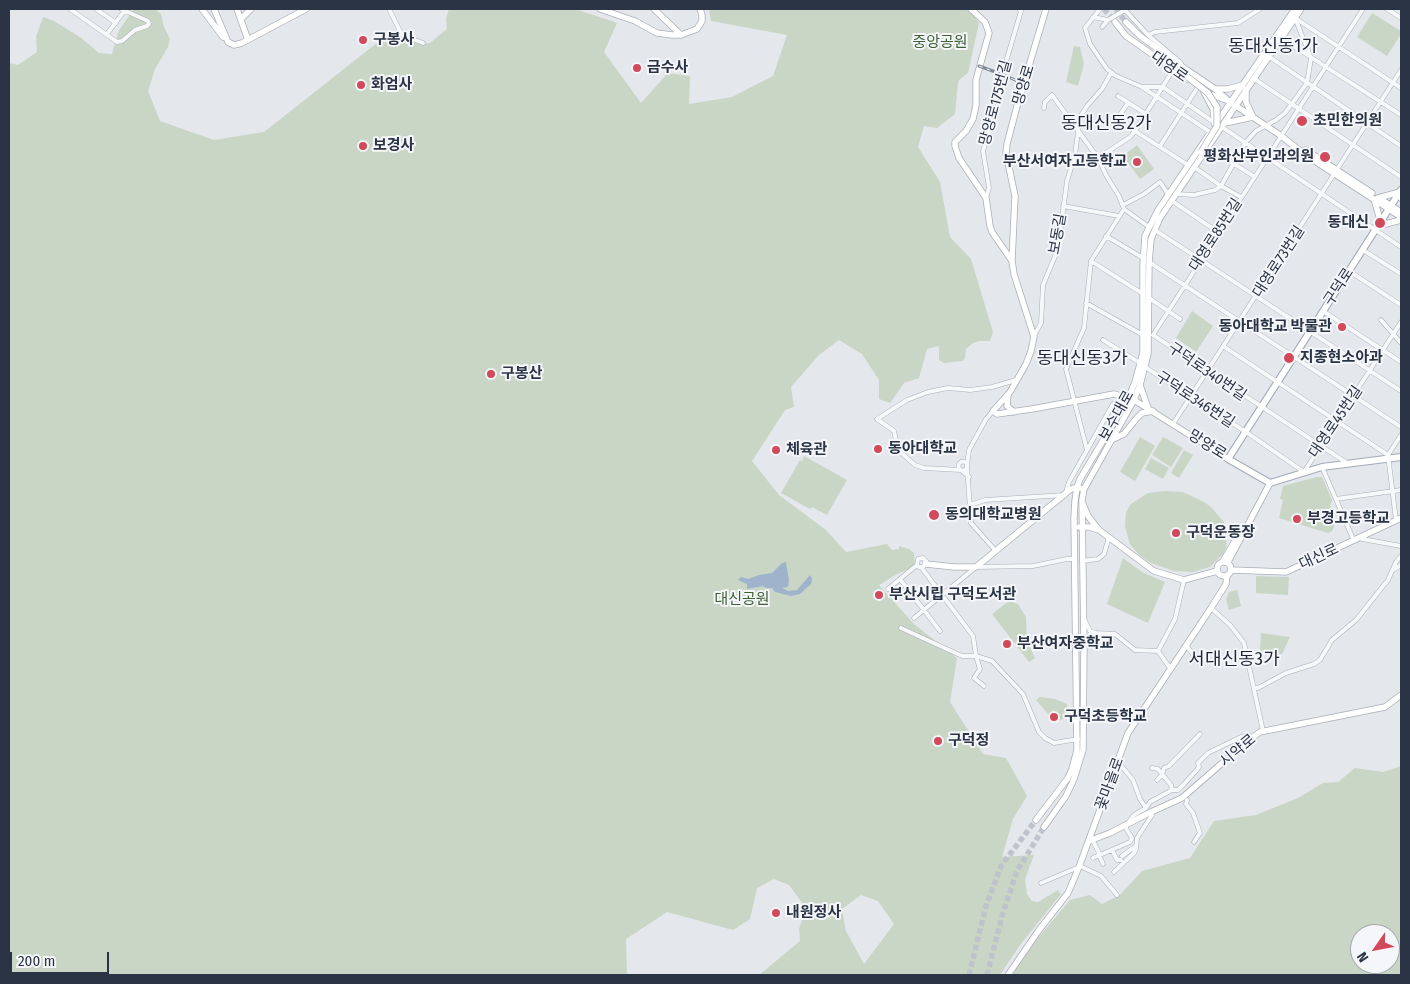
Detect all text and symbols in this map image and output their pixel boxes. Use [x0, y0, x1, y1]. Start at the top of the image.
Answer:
place label: 구봉사 [373, 31, 414, 49]
marker: 구봉사 [357, 34, 369, 46]
park label: 중앙공원 [912, 34, 968, 52]
district label: 동대신동1가 [1228, 36, 1318, 58]
street label: 대영로 [1147, 48, 1191, 86]
street label: 망양로175번길 [976, 58, 1016, 148]
place label: 금수사 [647, 59, 688, 77]
marker: 금수사 [631, 62, 643, 74]
street label: 망양로 [1009, 63, 1039, 107]
place label: 화엄사 [371, 76, 412, 94]
marker: 화엄사 [355, 79, 367, 91]
place label: 초민한의원 [1313, 112, 1382, 130]
district label: 동대신동2가 [1061, 113, 1151, 135]
marker: 초민한의원 [1295, 114, 1309, 128]
place label: 보경사 [373, 137, 414, 155]
marker: 보경사 [357, 140, 369, 152]
place label: 평화산부인과의원 [1204, 148, 1314, 166]
marker: 평화산부인과의원 [1318, 150, 1332, 164]
place label: 부산서여자고등학교 [1003, 153, 1127, 171]
marker: 부산서여자고등학교 [1131, 156, 1143, 168]
street label: 대영로85번길 [1186, 195, 1246, 275]
street label: 보동길 [1046, 212, 1070, 256]
place label: 동대신 [1328, 214, 1369, 232]
marker: 동대신 [1373, 216, 1387, 230]
street label: 대영로73번길 [1249, 223, 1309, 301]
street label: 구덕로 [1320, 265, 1358, 309]
place label: 동아대학교 박물관 [1218, 318, 1332, 336]
marker: 동아대학교 박물관 [1336, 321, 1348, 333]
street label: 구덕로340번길 [1164, 339, 1250, 405]
district label: 동대신동3가 [1037, 348, 1127, 370]
place label: 지종현소아과 [1300, 349, 1383, 367]
marker: 지종현소아과 [1282, 351, 1296, 365]
place label: 구봉산 [501, 365, 542, 383]
marker: 구봉산 [485, 368, 497, 380]
street label: 구덕로346번길 [1152, 368, 1238, 432]
street label: 대영로45번길 [1305, 383, 1367, 461]
street label: 보수대로 [1096, 387, 1138, 445]
street label: 망양로 [1185, 426, 1229, 464]
place label: 동아대학교 [888, 440, 957, 458]
place label: 체육관 [786, 441, 827, 459]
marker: 동아대학교 [872, 443, 884, 455]
marker: 체육관 [770, 444, 782, 456]
place label: 동의대학교병원 [945, 506, 1042, 524]
marker: 동의대학교병원 [927, 508, 941, 522]
place label: 부경고등학교 [1307, 510, 1390, 528]
marker: 부경고등학교 [1291, 513, 1303, 525]
place label: 구덕운동장 [1186, 524, 1255, 542]
marker: 구덕운동장 [1170, 527, 1182, 539]
street label: 대신로 [1296, 540, 1342, 574]
place label: 부산시립 구덕도서관 [889, 586, 1016, 604]
marker: 부산시립 구덕도서관 [873, 589, 885, 601]
park label: 대신공원 [714, 591, 770, 609]
place label: 부산여자중학교 [1017, 635, 1114, 653]
marker: 부산여자중학교 [1001, 638, 1013, 650]
district label: 서대신동3가 [1189, 649, 1279, 671]
place label: 구덕초등학교 [1064, 708, 1147, 726]
marker: 구덕초등학교 [1048, 711, 1060, 723]
street label: 시약로 [1216, 731, 1260, 771]
place label: 구덕정 [948, 732, 989, 750]
marker: 구덕정 [932, 735, 944, 747]
street label: 꽃마을로 [1092, 755, 1128, 813]
place label: 내원정사 [786, 904, 841, 922]
marker: 내원정사 [770, 907, 782, 919]
north arrow [1350, 924, 1400, 974]
scale bar [12, 942, 111, 974]
text: N [1353, 949, 1372, 965]
text: 200 m [18, 952, 55, 970]

